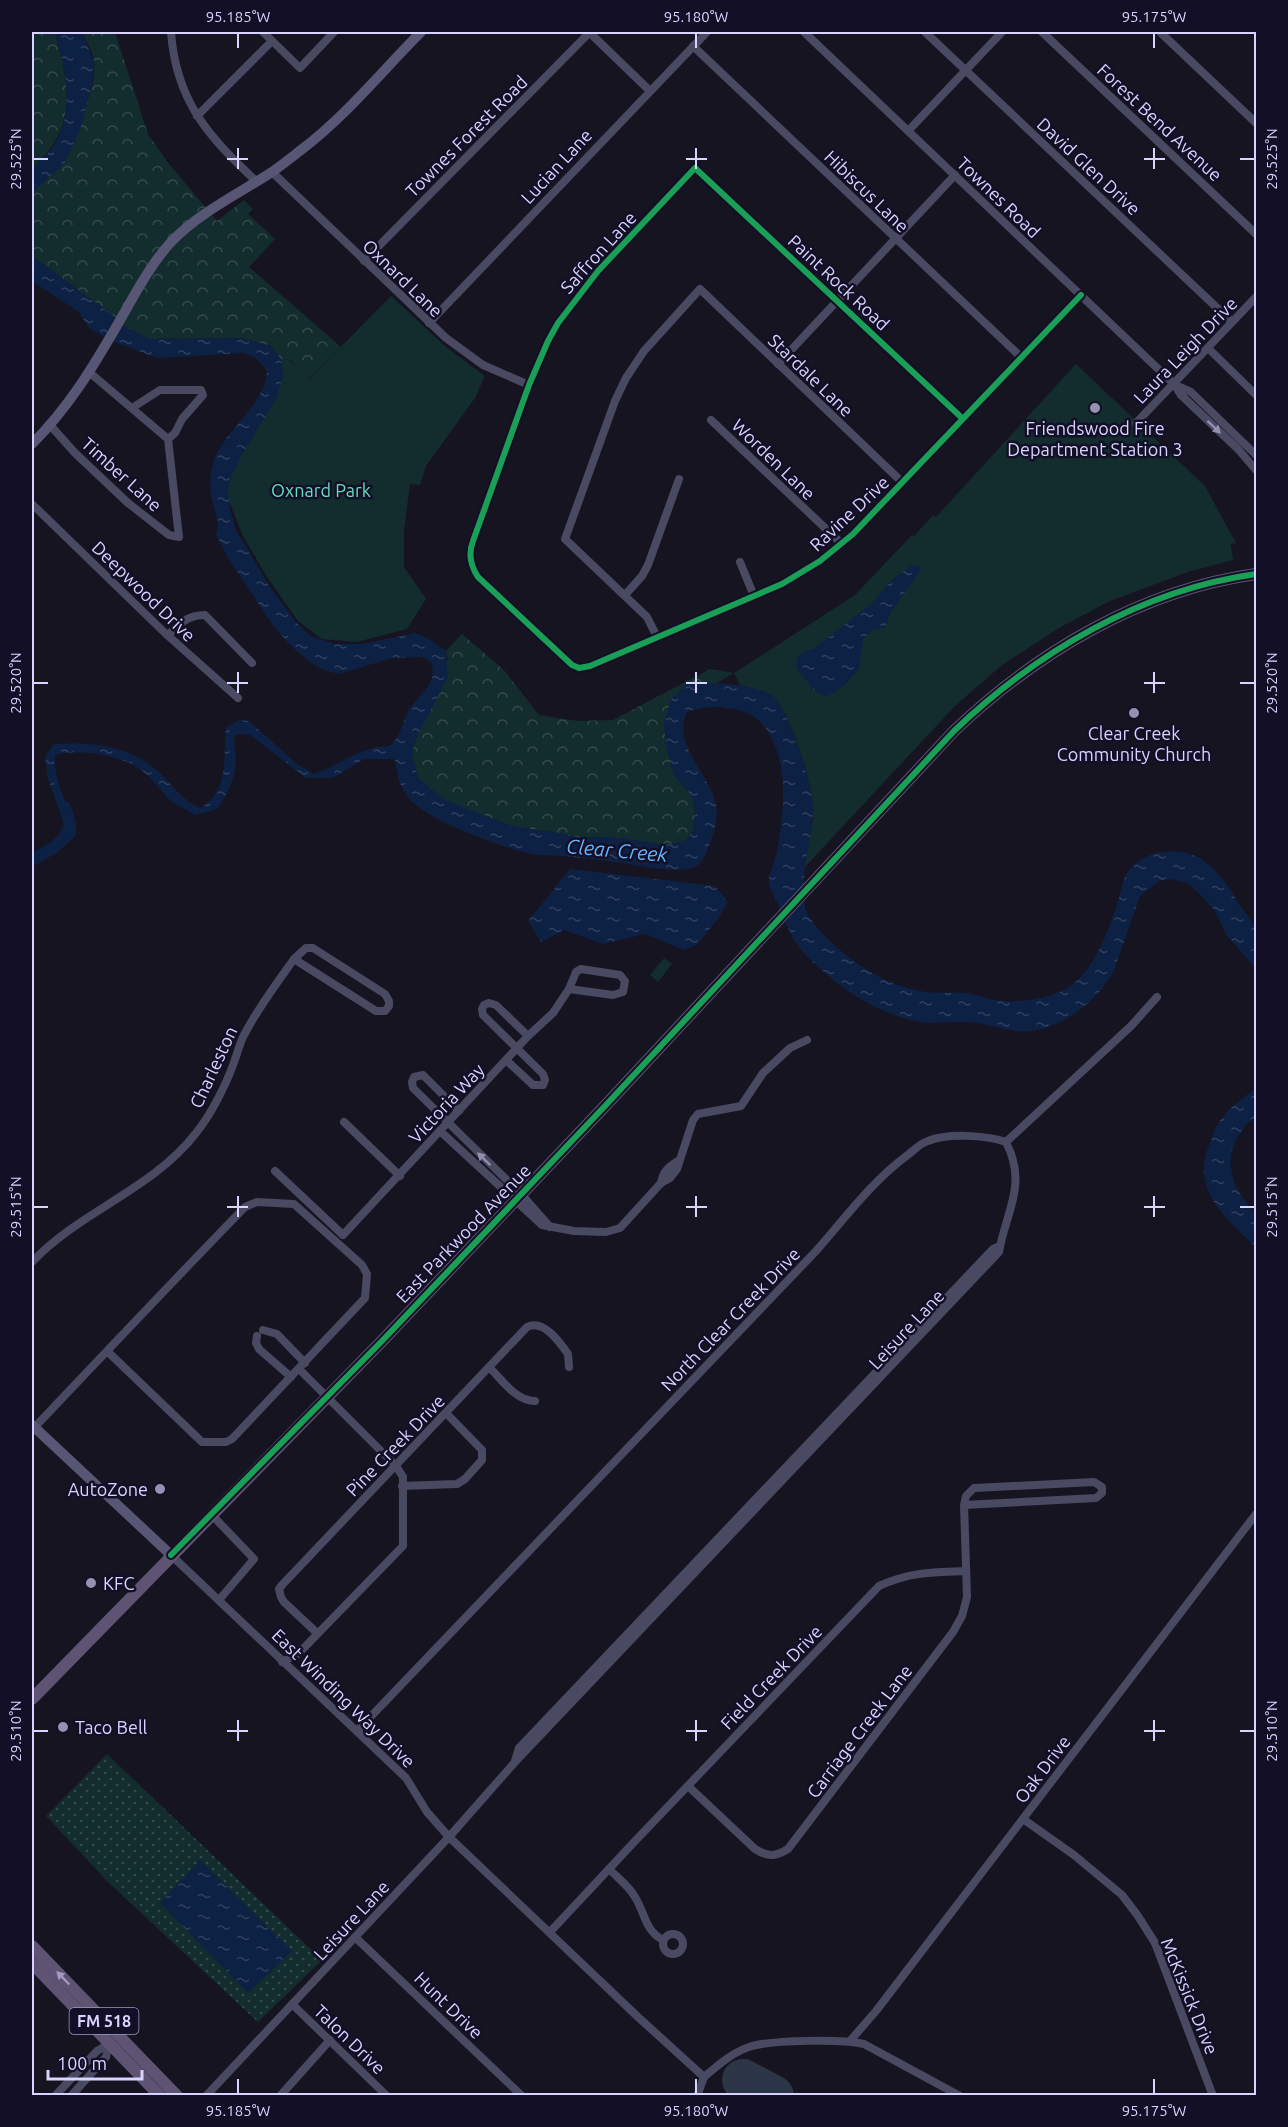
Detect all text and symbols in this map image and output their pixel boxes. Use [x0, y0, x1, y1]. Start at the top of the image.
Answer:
text: 95.185°W [206, 8, 270, 25]
text: 95.180°W [664, 8, 728, 25]
text: 95.175°W [1122, 8, 1186, 25]
street label: Forest Bend Avenue [1094, 59, 1226, 185]
street label: Townes Forest Road [401, 71, 531, 201]
street label: David Glen Drive [1033, 113, 1145, 219]
street label: Lucian Lane [516, 125, 596, 207]
text: 29.525°N [7, 128, 24, 190]
text: 29.525°N [1263, 128, 1280, 190]
street label: Hibiscus Lane [821, 146, 913, 236]
street label: Townes Road [953, 153, 1045, 241]
street label: Saffron Lane [556, 207, 640, 297]
street label: Paint Rock Road [784, 230, 894, 334]
street label: Oxnard Lane [359, 235, 447, 321]
street label: Laura Leigh Drive [1129, 293, 1241, 407]
street label: Stardale Lane [765, 330, 857, 420]
marker: Friendswood Fire Department Station 3 [1088, 401, 1102, 415]
street label: Worden Lane [728, 415, 820, 503]
place label: Friendswood Fire Department Station 3 [1007, 418, 1183, 459]
one-way arrow [1207, 419, 1221, 433]
street label: Timber Lane [78, 433, 166, 515]
street label: Ravine Drive [805, 471, 893, 555]
park label: Oxnard Park [271, 480, 371, 500]
street label: Deepwood Drive [88, 537, 200, 645]
text: 29.520°N [7, 652, 24, 714]
text: 29.520°N [1263, 652, 1280, 714]
marker: Clear Creek Community Church [1127, 706, 1141, 720]
place label: Clear Creek Community Church [1057, 723, 1211, 764]
water label: Clear Creek [565, 834, 669, 866]
street label: Charleston [185, 1023, 241, 1111]
street label: Victoria Way [404, 1059, 488, 1147]
one-way arrow [478, 1152, 492, 1166]
street label: East Parkwood Avenue [392, 1160, 534, 1306]
text: 29.515°N [7, 1176, 24, 1238]
text: 29.515°N [1263, 1176, 1280, 1238]
street label: North Clear Creek Drive [656, 1243, 804, 1395]
street label: Leisure Lane [864, 1285, 948, 1373]
street label: Pine Creek Drive [342, 1390, 448, 1500]
place label: AutoZone [68, 1479, 148, 1499]
marker: AutoZone [153, 1482, 167, 1496]
place label: KFC [103, 1573, 134, 1593]
marker: KFC [84, 1576, 98, 1590]
street label: Field Creek Drive [716, 1621, 826, 1733]
street label: East Winding Way Drive [269, 1625, 419, 1771]
street label: Carriage Creek Lane [802, 1660, 916, 1802]
text: 29.510°N [7, 1700, 24, 1762]
text: 29.510°N [1263, 1700, 1280, 1762]
place label: Taco Bell [75, 1717, 148, 1737]
marker: Taco Bell [56, 1720, 70, 1734]
street label: Oak Drive [1010, 1731, 1074, 1807]
street label: Leisure Lane [309, 1876, 393, 1964]
street label: McKissick Drive [1158, 1935, 1222, 2057]
street label: Hunt Drive [411, 1968, 487, 2042]
one-way arrow [56, 1971, 70, 1986]
street label: Talon Drive [310, 2000, 390, 2078]
road number: FM 518 [70, 2008, 138, 2034]
scale bar [48, 2043, 142, 2081]
text: 100 m [57, 2053, 107, 2073]
text: 95.185°W [206, 2102, 270, 2119]
text: 95.180°W [664, 2102, 728, 2119]
text: 95.175°W [1122, 2102, 1186, 2119]

